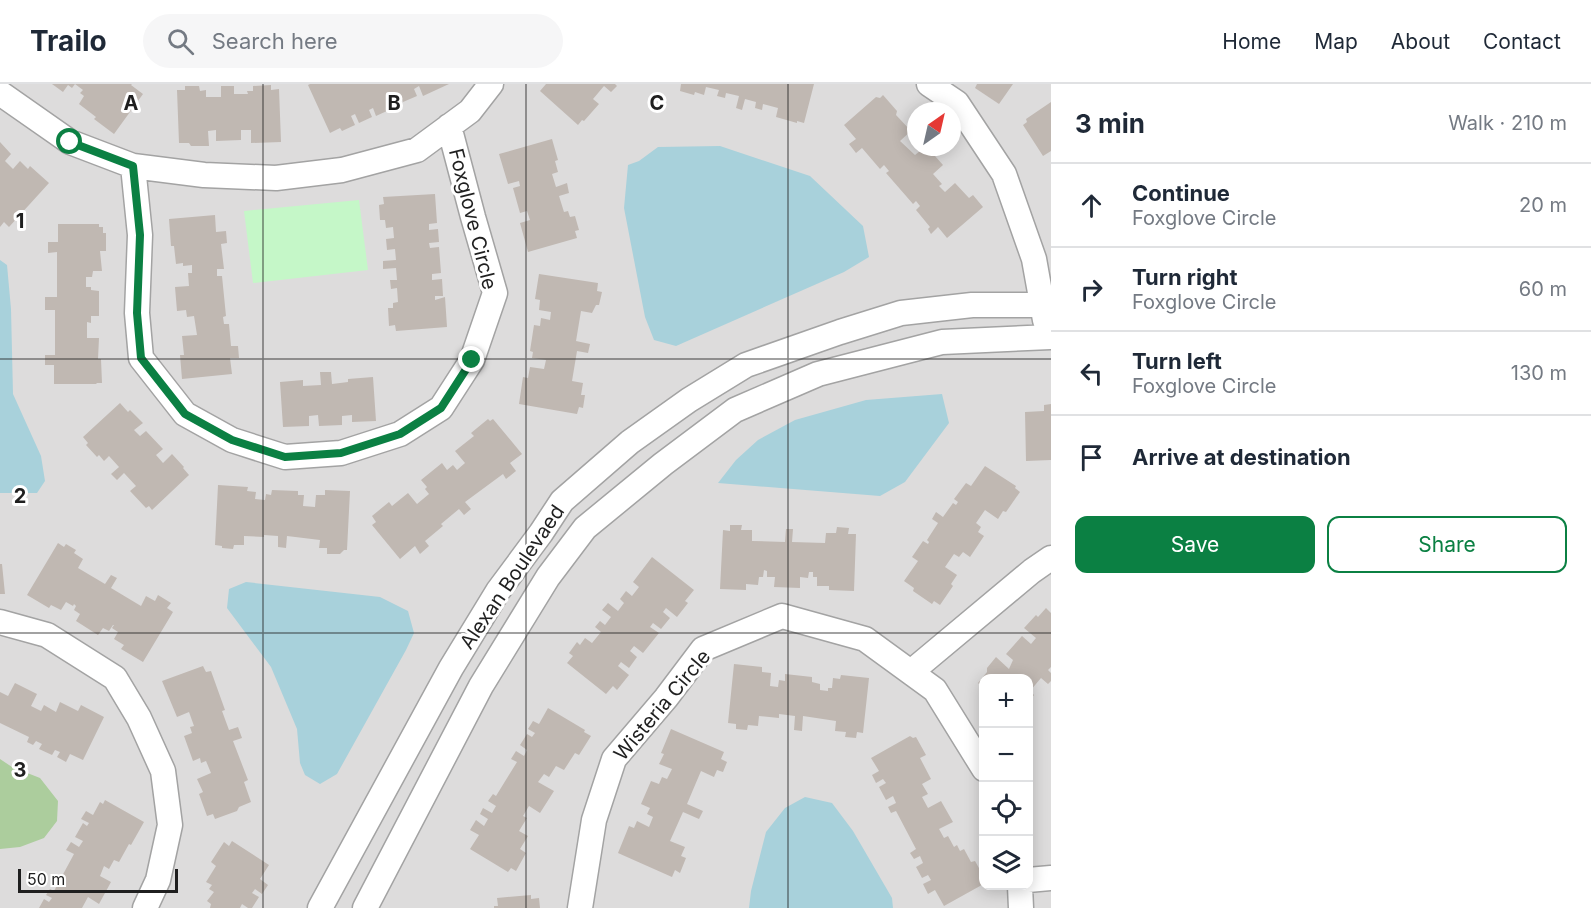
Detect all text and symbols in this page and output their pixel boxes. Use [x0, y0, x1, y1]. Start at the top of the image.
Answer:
search box [143, 14, 563, 68]
text: Trailo [30, 24, 107, 58]
icon: search [164, 25, 197, 58]
text: Search here [212, 28, 338, 54]
text: Home [1222, 29, 1281, 54]
text: Map [1314, 29, 1358, 54]
text: About [1391, 29, 1450, 54]
text: Contact [1483, 29, 1561, 54]
text: A [124, 91, 139, 115]
text: B [387, 91, 401, 115]
text: C [650, 91, 664, 115]
north arrow [907, 102, 961, 156]
text: 3 min [1075, 108, 1145, 139]
text: Walk · 210 m [1448, 111, 1567, 135]
route start [56, 128, 82, 154]
street label: Foxglove Circle [444, 146, 502, 292]
text: Continue [1132, 180, 1230, 206]
icon: ahead [1075, 189, 1108, 222]
text: 20 m [1519, 193, 1567, 217]
text: Foxglove Circle [1132, 206, 1276, 230]
text: 1 [16, 209, 24, 233]
text: Turn right [1132, 264, 1238, 290]
icon: right [1075, 273, 1108, 306]
text: 60 m [1519, 277, 1567, 301]
text: Foxglove Circle [1132, 290, 1276, 314]
route end [458, 346, 484, 372]
text: Turn left [1132, 348, 1222, 374]
icon: left [1075, 357, 1108, 390]
text: 130 m [1511, 361, 1567, 385]
text: Foxglove Circle [1132, 374, 1276, 398]
icon: arrive [1075, 441, 1108, 474]
text: Arrive at destination [1132, 444, 1351, 470]
text: 2 [14, 484, 26, 508]
street label: Alexan Boulevaed [455, 500, 569, 654]
button: Save [1075, 516, 1315, 573]
button: Share [1327, 516, 1567, 573]
street label: Wisteria Circle [609, 645, 715, 765]
map controls [979, 674, 1033, 890]
button: + [979, 674, 1033, 728]
button: − [979, 728, 1033, 782]
text: 3 [14, 758, 26, 782]
button: locate [979, 782, 1033, 836]
button: layers [979, 836, 1033, 890]
scale bar [18, 866, 178, 894]
text: 50 m [27, 869, 65, 889]

